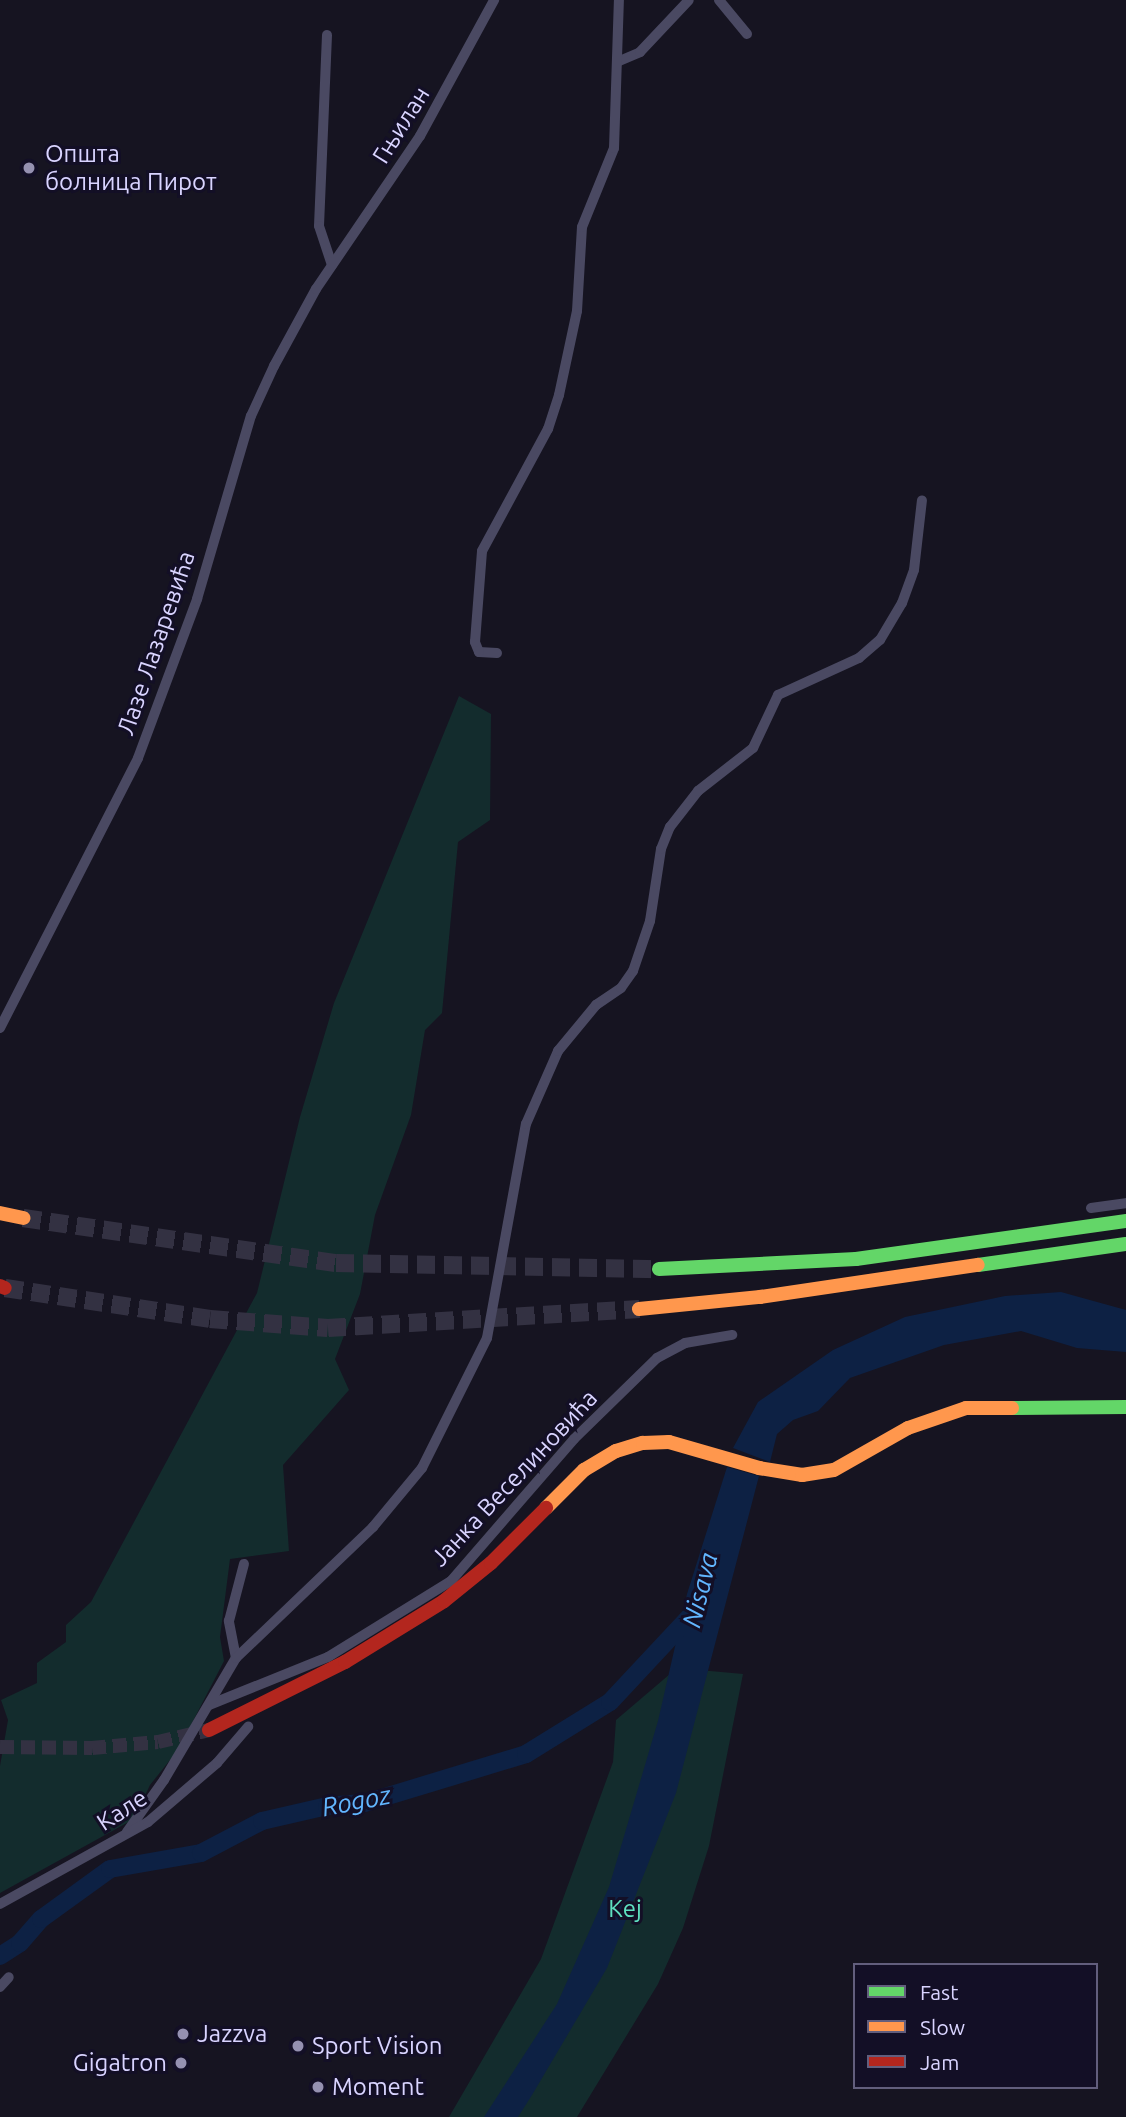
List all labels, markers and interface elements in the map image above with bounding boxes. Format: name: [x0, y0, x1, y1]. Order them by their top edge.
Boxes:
street label: Гњилан: [366, 81, 436, 169]
place label: Општа болница Пирот: [45, 140, 217, 196]
marker: Општа болница Пирот: [19, 158, 39, 178]
street label: Лазе Лазаревића: [111, 547, 201, 739]
street label: Јанка Веселиновића: [425, 1384, 603, 1572]
water label: Nisava: [676, 1549, 724, 1631]
water label: Rogoz: [319, 1779, 393, 1823]
street label: Кале: [91, 1783, 153, 1837]
park label: Кеј: [608, 1895, 642, 1923]
legend: [853, 1963, 1098, 2089]
text: Fast: [920, 1980, 958, 2004]
text: Slow: [920, 2015, 965, 2039]
place label: Jazzva: [197, 2020, 267, 2048]
marker: Jazzva: [175, 2026, 191, 2042]
place label: Sport Vision: [312, 2032, 443, 2060]
marker: Sport Vision: [290, 2038, 306, 2054]
place label: Gigatron: [73, 2049, 167, 2077]
text: Jam: [920, 2050, 959, 2074]
marker: Gigatron: [173, 2055, 189, 2071]
place label: Moment: [332, 2073, 424, 2101]
marker: Moment: [310, 2079, 326, 2095]

